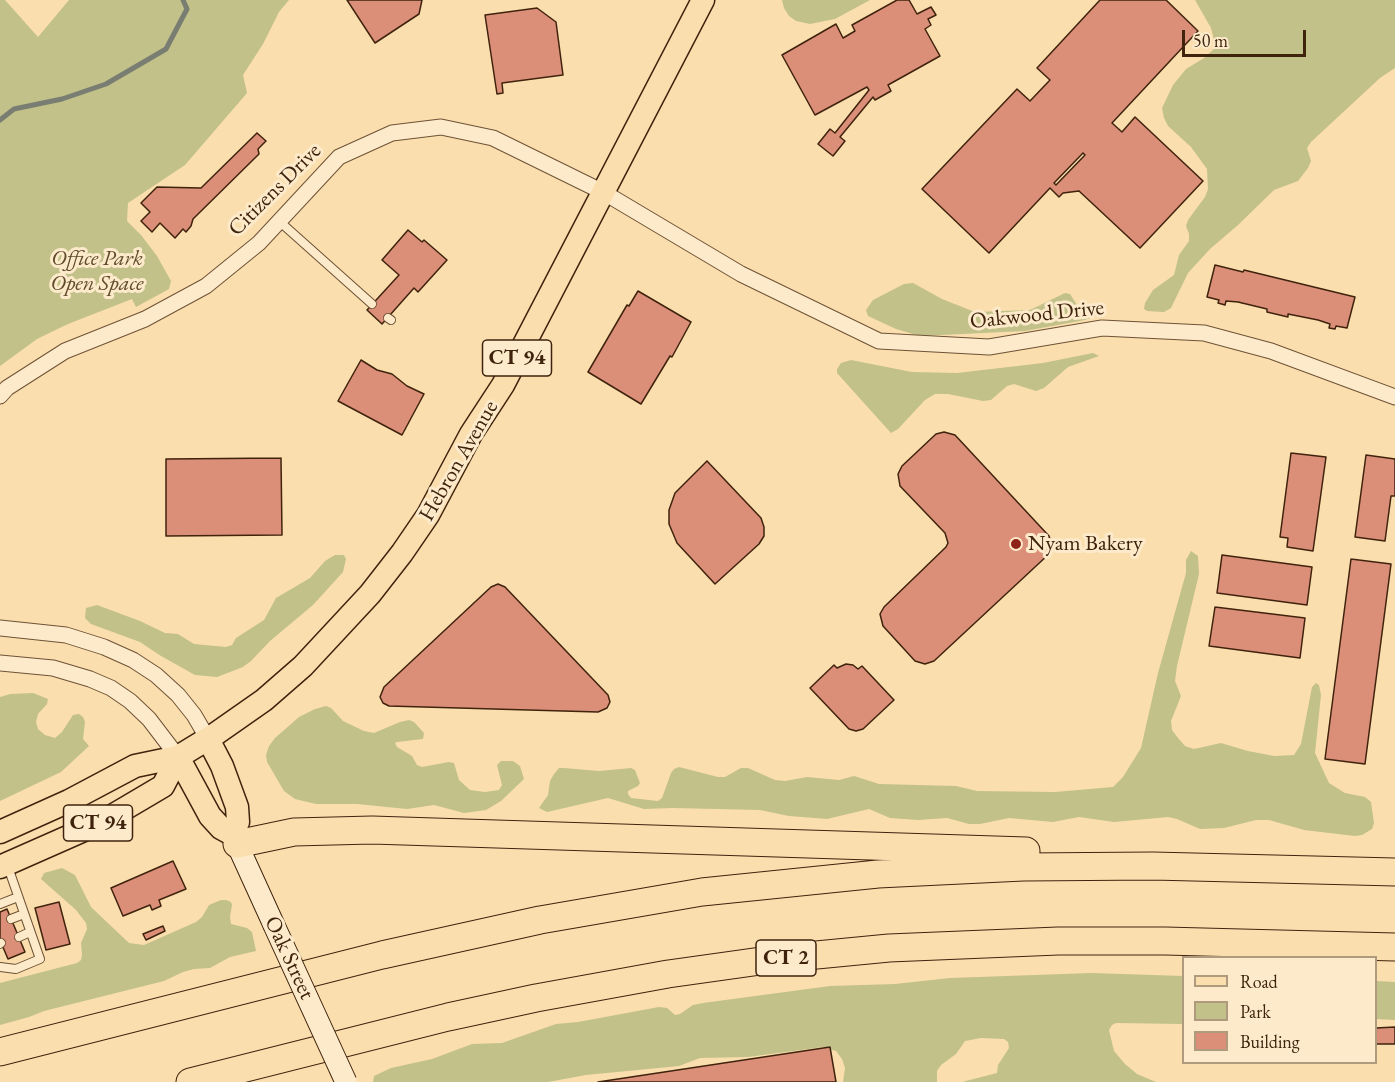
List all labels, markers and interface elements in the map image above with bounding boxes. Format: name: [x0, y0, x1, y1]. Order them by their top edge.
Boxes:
scale bar: [1185, 18, 1310, 56]
text: 50 m: [1193, 29, 1228, 52]
street label: Citizens Drive: [223, 138, 327, 242]
park label: Office Park Open Space: [50, 246, 144, 298]
street label: Oakwood Drive: [969, 295, 1105, 335]
road number: CT 94: [482, 340, 552, 376]
street label: Hebron Avenue: [414, 396, 504, 526]
place label: Nyam Bakery: [1028, 531, 1143, 557]
marker: Nyam Bakery: [1009, 537, 1023, 551]
road number: CT 94: [63, 805, 132, 841]
street label: Oak Street: [258, 912, 320, 1004]
road number: CT 2: [756, 940, 816, 976]
legend: [1182, 956, 1377, 1064]
text: Road: [1240, 970, 1278, 993]
text: Park: [1240, 1000, 1271, 1023]
text: Building: [1240, 1030, 1300, 1053]

